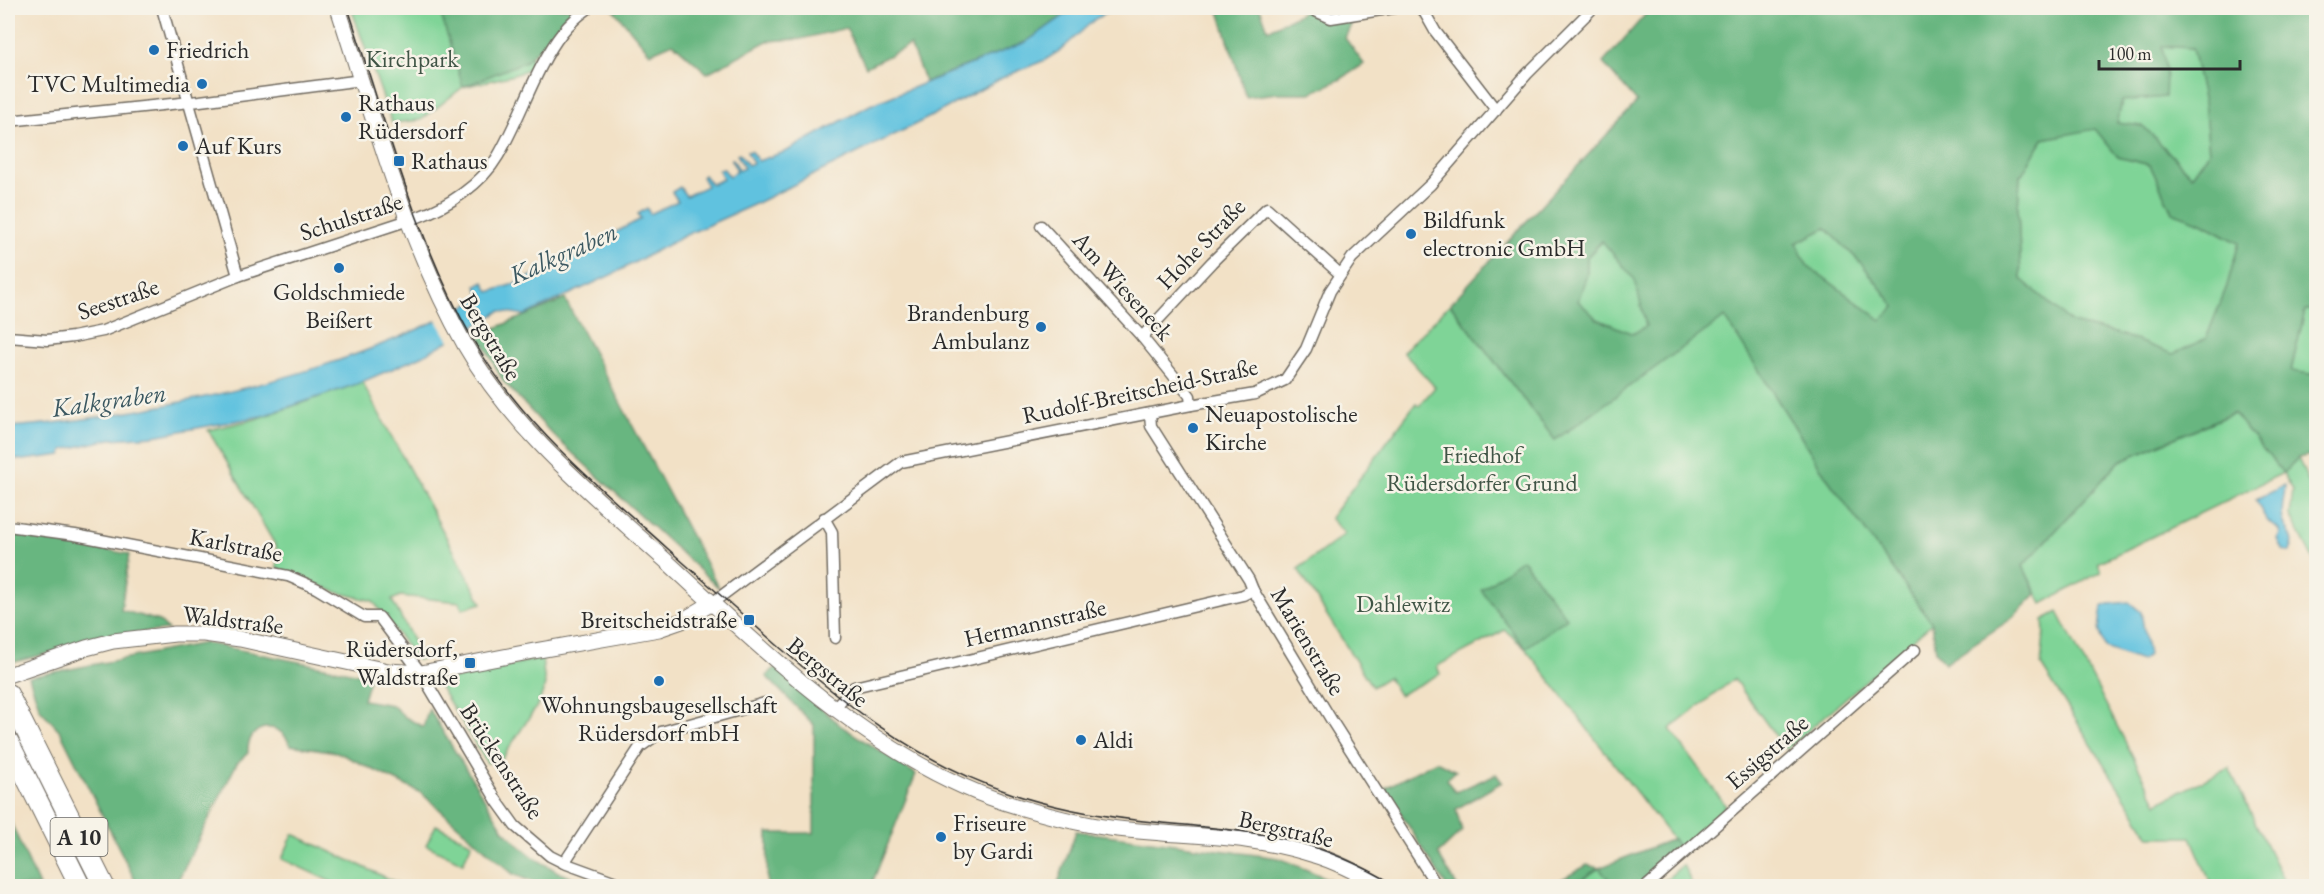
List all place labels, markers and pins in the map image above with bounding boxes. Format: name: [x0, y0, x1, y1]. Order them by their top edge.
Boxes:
place label: Friedrich: [166, 34, 249, 65]
marker: Friedrich: [147, 43, 161, 57]
place label: TVC Multimedia: [27, 68, 190, 99]
marker: TVC Multimedia: [195, 77, 209, 91]
place label: Rathaus Rüdersdorf: [358, 87, 468, 146]
marker: Rathaus Rüdersdorf: [339, 110, 353, 124]
place label: Auf Kurs: [194, 130, 281, 161]
marker: Auf Kurs: [176, 139, 190, 153]
place label: Rathaus: [411, 145, 488, 176]
marker: Rathaus: [392, 154, 406, 168]
place label: Bildfunk electronic GmbH: [1423, 204, 1586, 263]
marker: Bildfunk electronic GmbH: [1404, 227, 1418, 241]
marker: Goldschmiede Beißert: [332, 261, 346, 275]
place label: Goldschmiede Beißert: [273, 276, 405, 335]
place label: Brandenburg Ambulanz: [907, 297, 1030, 356]
marker: Brandenburg Ambulanz: [1034, 320, 1048, 334]
place label: Neuapostolische Kirche: [1205, 398, 1358, 457]
marker: Neuapostolische Kirche: [1186, 421, 1200, 435]
place label: Breitscheidstraße: [581, 604, 737, 635]
marker: Breitscheidstraße: [742, 613, 756, 627]
place label: Rüdersdorf, Waldstraße: [346, 633, 458, 692]
marker: Rüdersdorf, Waldstraße: [463, 656, 477, 670]
marker: Wohnungsbaugesellschaft Rüdersdorf mbH: [652, 674, 666, 688]
place label: Wohnungsbaugesellschaft Rüdersdorf mbH: [541, 689, 778, 748]
place label: Aldi: [1092, 724, 1134, 755]
marker: Aldi: [1074, 733, 1088, 747]
place label: Friseure by Gardi: [953, 807, 1033, 866]
marker: Friseure by Gardi: [934, 830, 948, 844]

